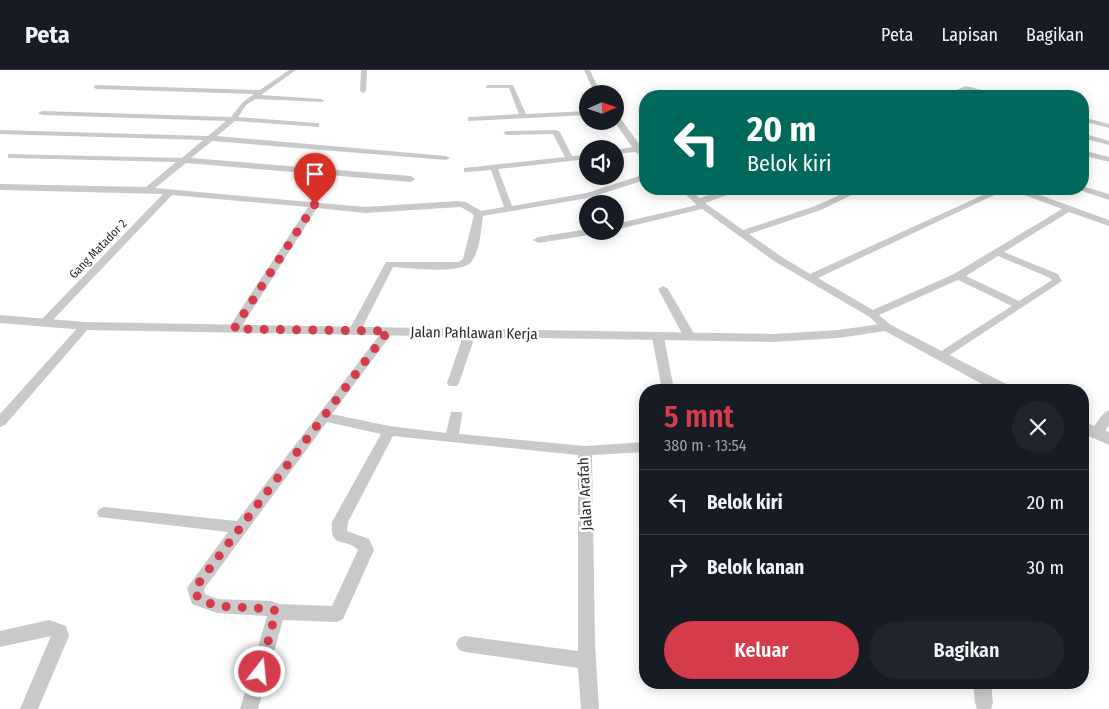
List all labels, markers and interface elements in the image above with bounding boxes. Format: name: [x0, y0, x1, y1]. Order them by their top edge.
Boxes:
text: Peta: [25, 21, 70, 49]
text: Peta: [881, 24, 913, 46]
text: Lapisan: [941, 24, 998, 46]
text: Bagikan: [1026, 24, 1084, 46]
north arrow: [579, 85, 624, 130]
map controls: [579, 85, 624, 240]
text: 20 m: [747, 108, 816, 150]
icon: left: [664, 110, 729, 175]
button: sound: [579, 140, 624, 185]
text: Belok kiri: [747, 150, 832, 177]
pin: [294, 153, 336, 204]
icon: arrive: [301, 160, 329, 188]
button: search: [579, 195, 624, 240]
street label: Gang Matador 2: [66, 217, 130, 281]
street label: Jalan Pahlawan Kerja: [410, 323, 538, 343]
text: 5 mnt: [664, 399, 734, 435]
button: close: [1012, 401, 1064, 453]
text: 380 m · 13:54: [664, 436, 747, 455]
street label: Jalan Arafah: [574, 457, 596, 531]
icon: left: [664, 488, 692, 516]
text: Belok kiri: [707, 491, 783, 514]
text: 20 m: [1027, 491, 1064, 514]
icon: right: [664, 553, 692, 581]
text: Belok kanan: [707, 556, 804, 579]
text: 30 m: [1026, 556, 1064, 579]
button: Keluar: [664, 621, 859, 679]
button: Bagikan: [869, 621, 1064, 679]
position arrow: [233, 645, 285, 697]

